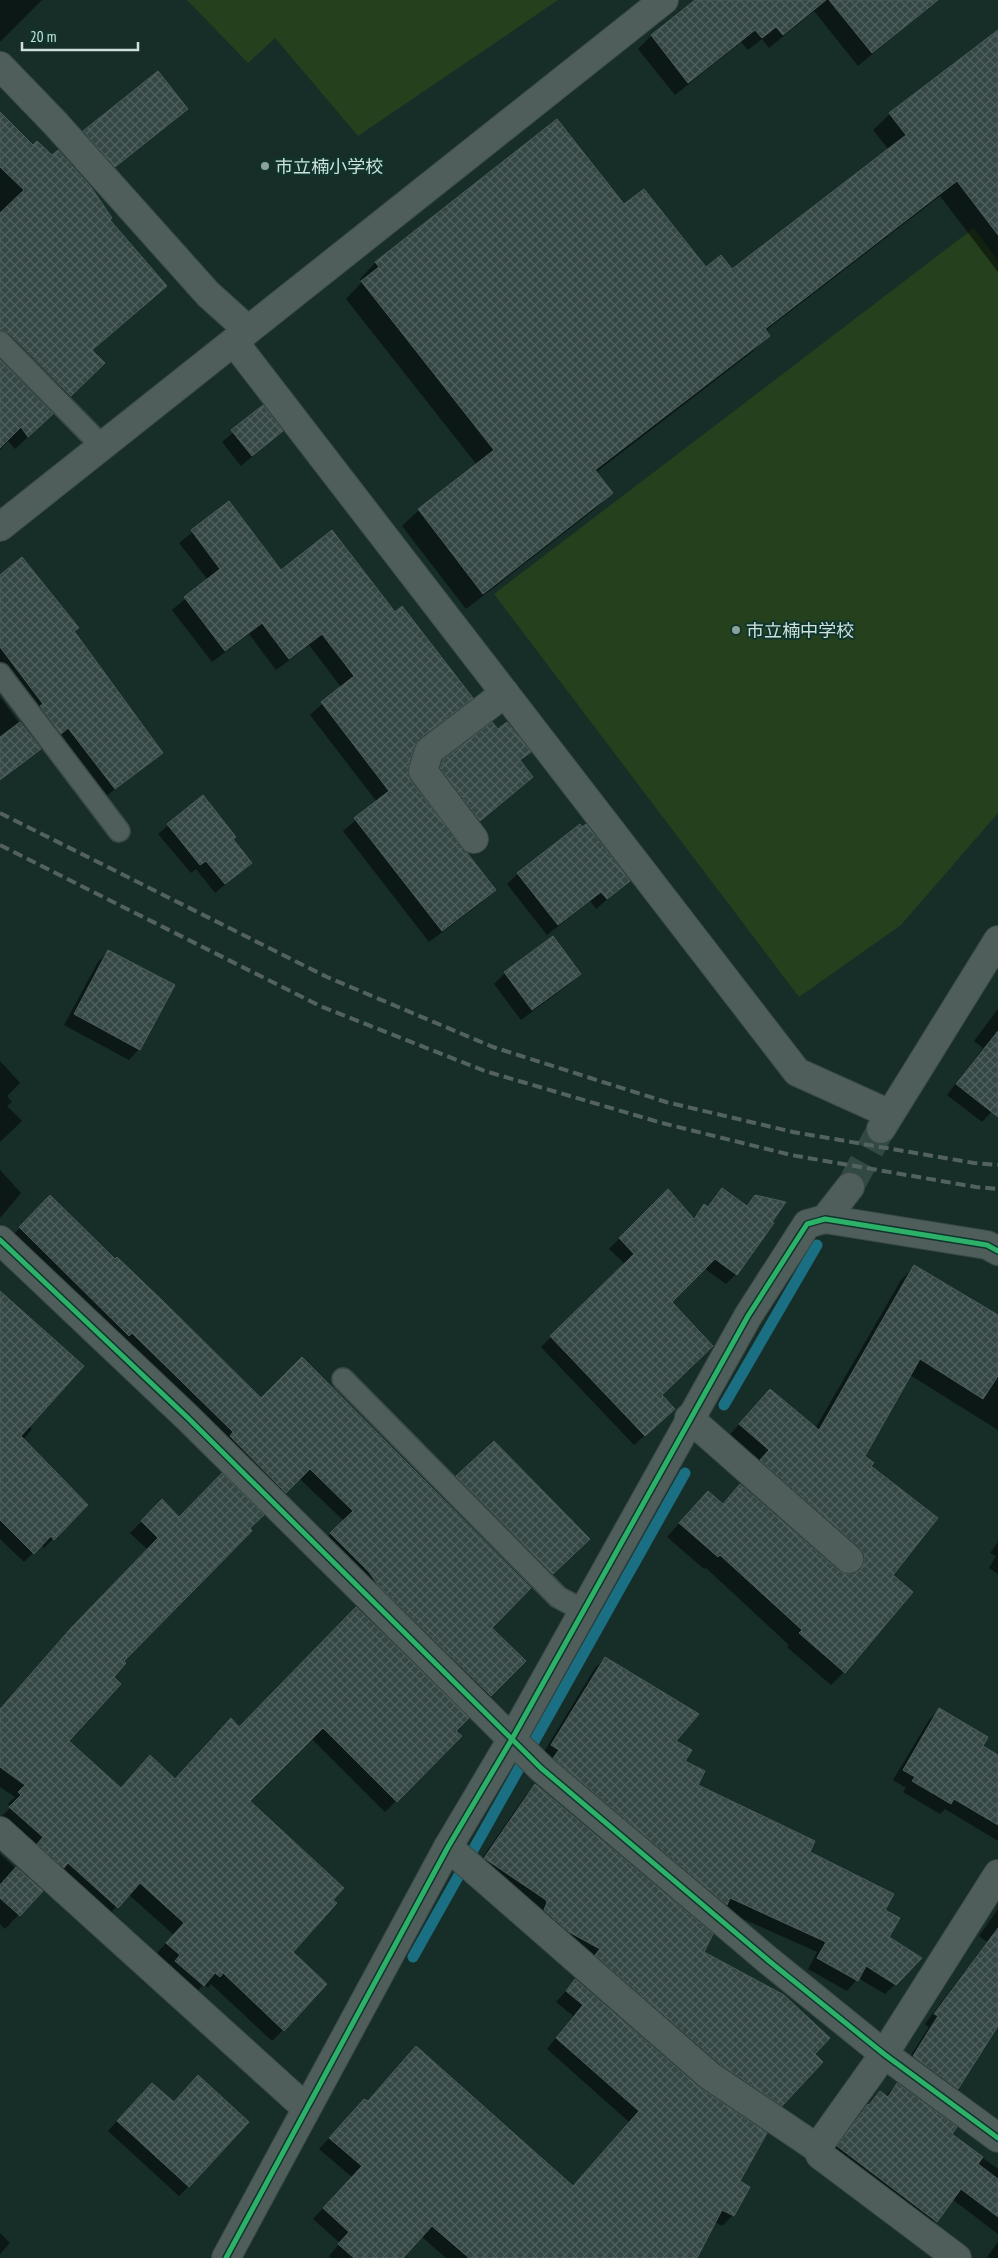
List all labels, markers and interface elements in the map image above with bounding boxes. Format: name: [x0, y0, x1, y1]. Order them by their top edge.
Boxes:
scale bar: [22, 20, 139, 52]
text: 20 m: [30, 27, 56, 46]
place label: 市立楠小学校: [275, 155, 383, 178]
marker: 市立楠小学校: [259, 160, 271, 172]
place label: 市立楠中学校: [746, 619, 854, 642]
marker: 市立楠中学校: [730, 624, 742, 636]

